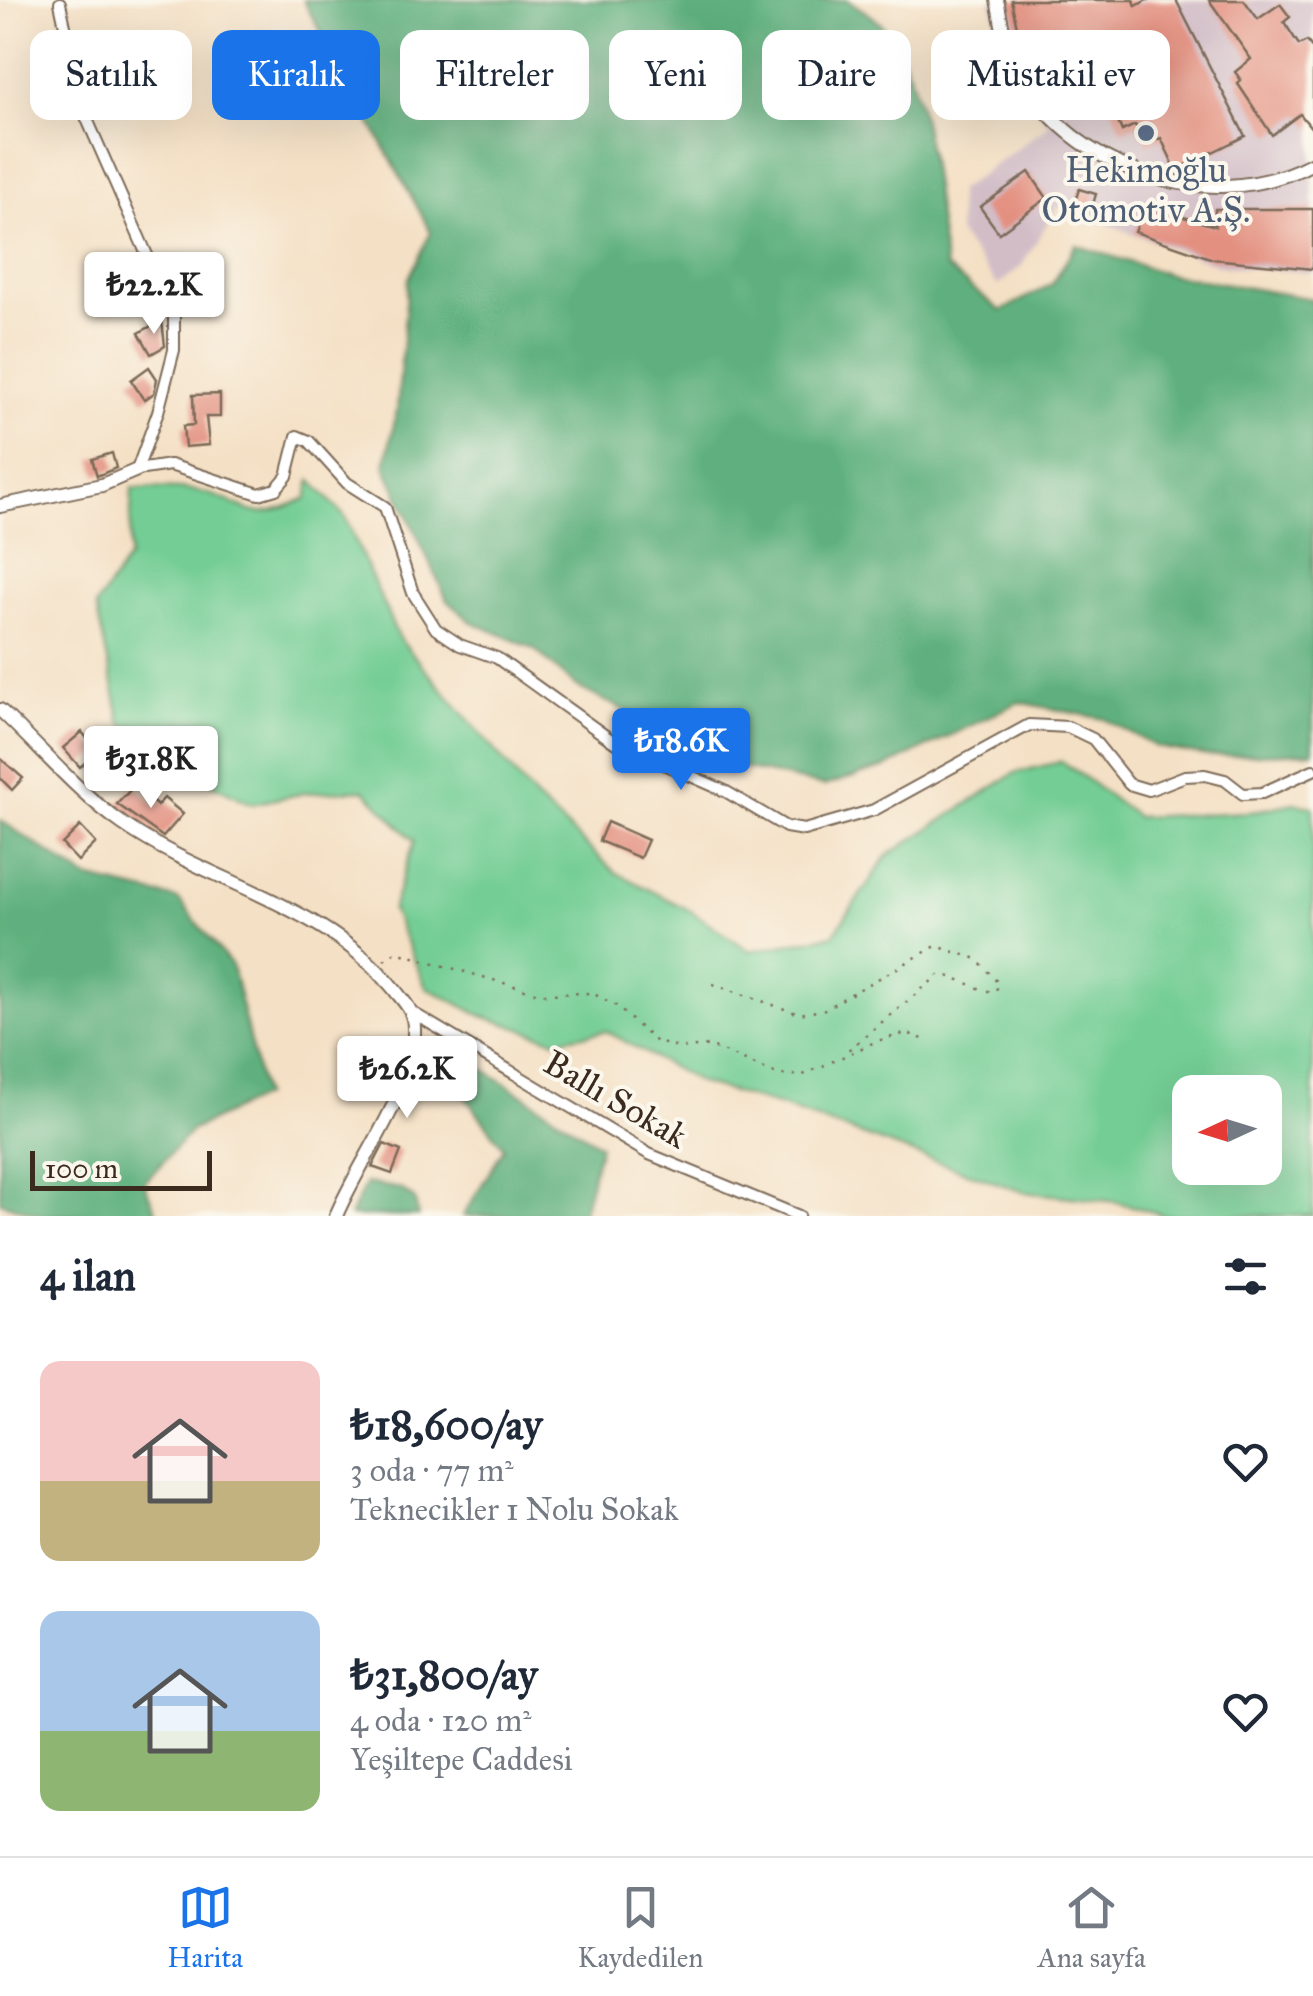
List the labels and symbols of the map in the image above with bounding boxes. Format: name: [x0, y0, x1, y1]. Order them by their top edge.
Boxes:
marker: Hekimoğlu Otomotiv A.Ş.: [1135, 122, 1157, 144]
place label: Hekimoğlu Otomotiv A.Ş.: [1042, 149, 1250, 232]
pin: ₺22.2K: [73, 252, 235, 337]
pin: ₺18.6K: [600, 708, 762, 793]
pin: ₺31.8K: [70, 726, 232, 811]
pin: ₺26.2K: [326, 1036, 488, 1121]
street label: Ballı Sokak: [536, 1041, 696, 1158]
north arrow: [1172, 1075, 1282, 1185]
scale bar: [30, 1146, 212, 1190]

